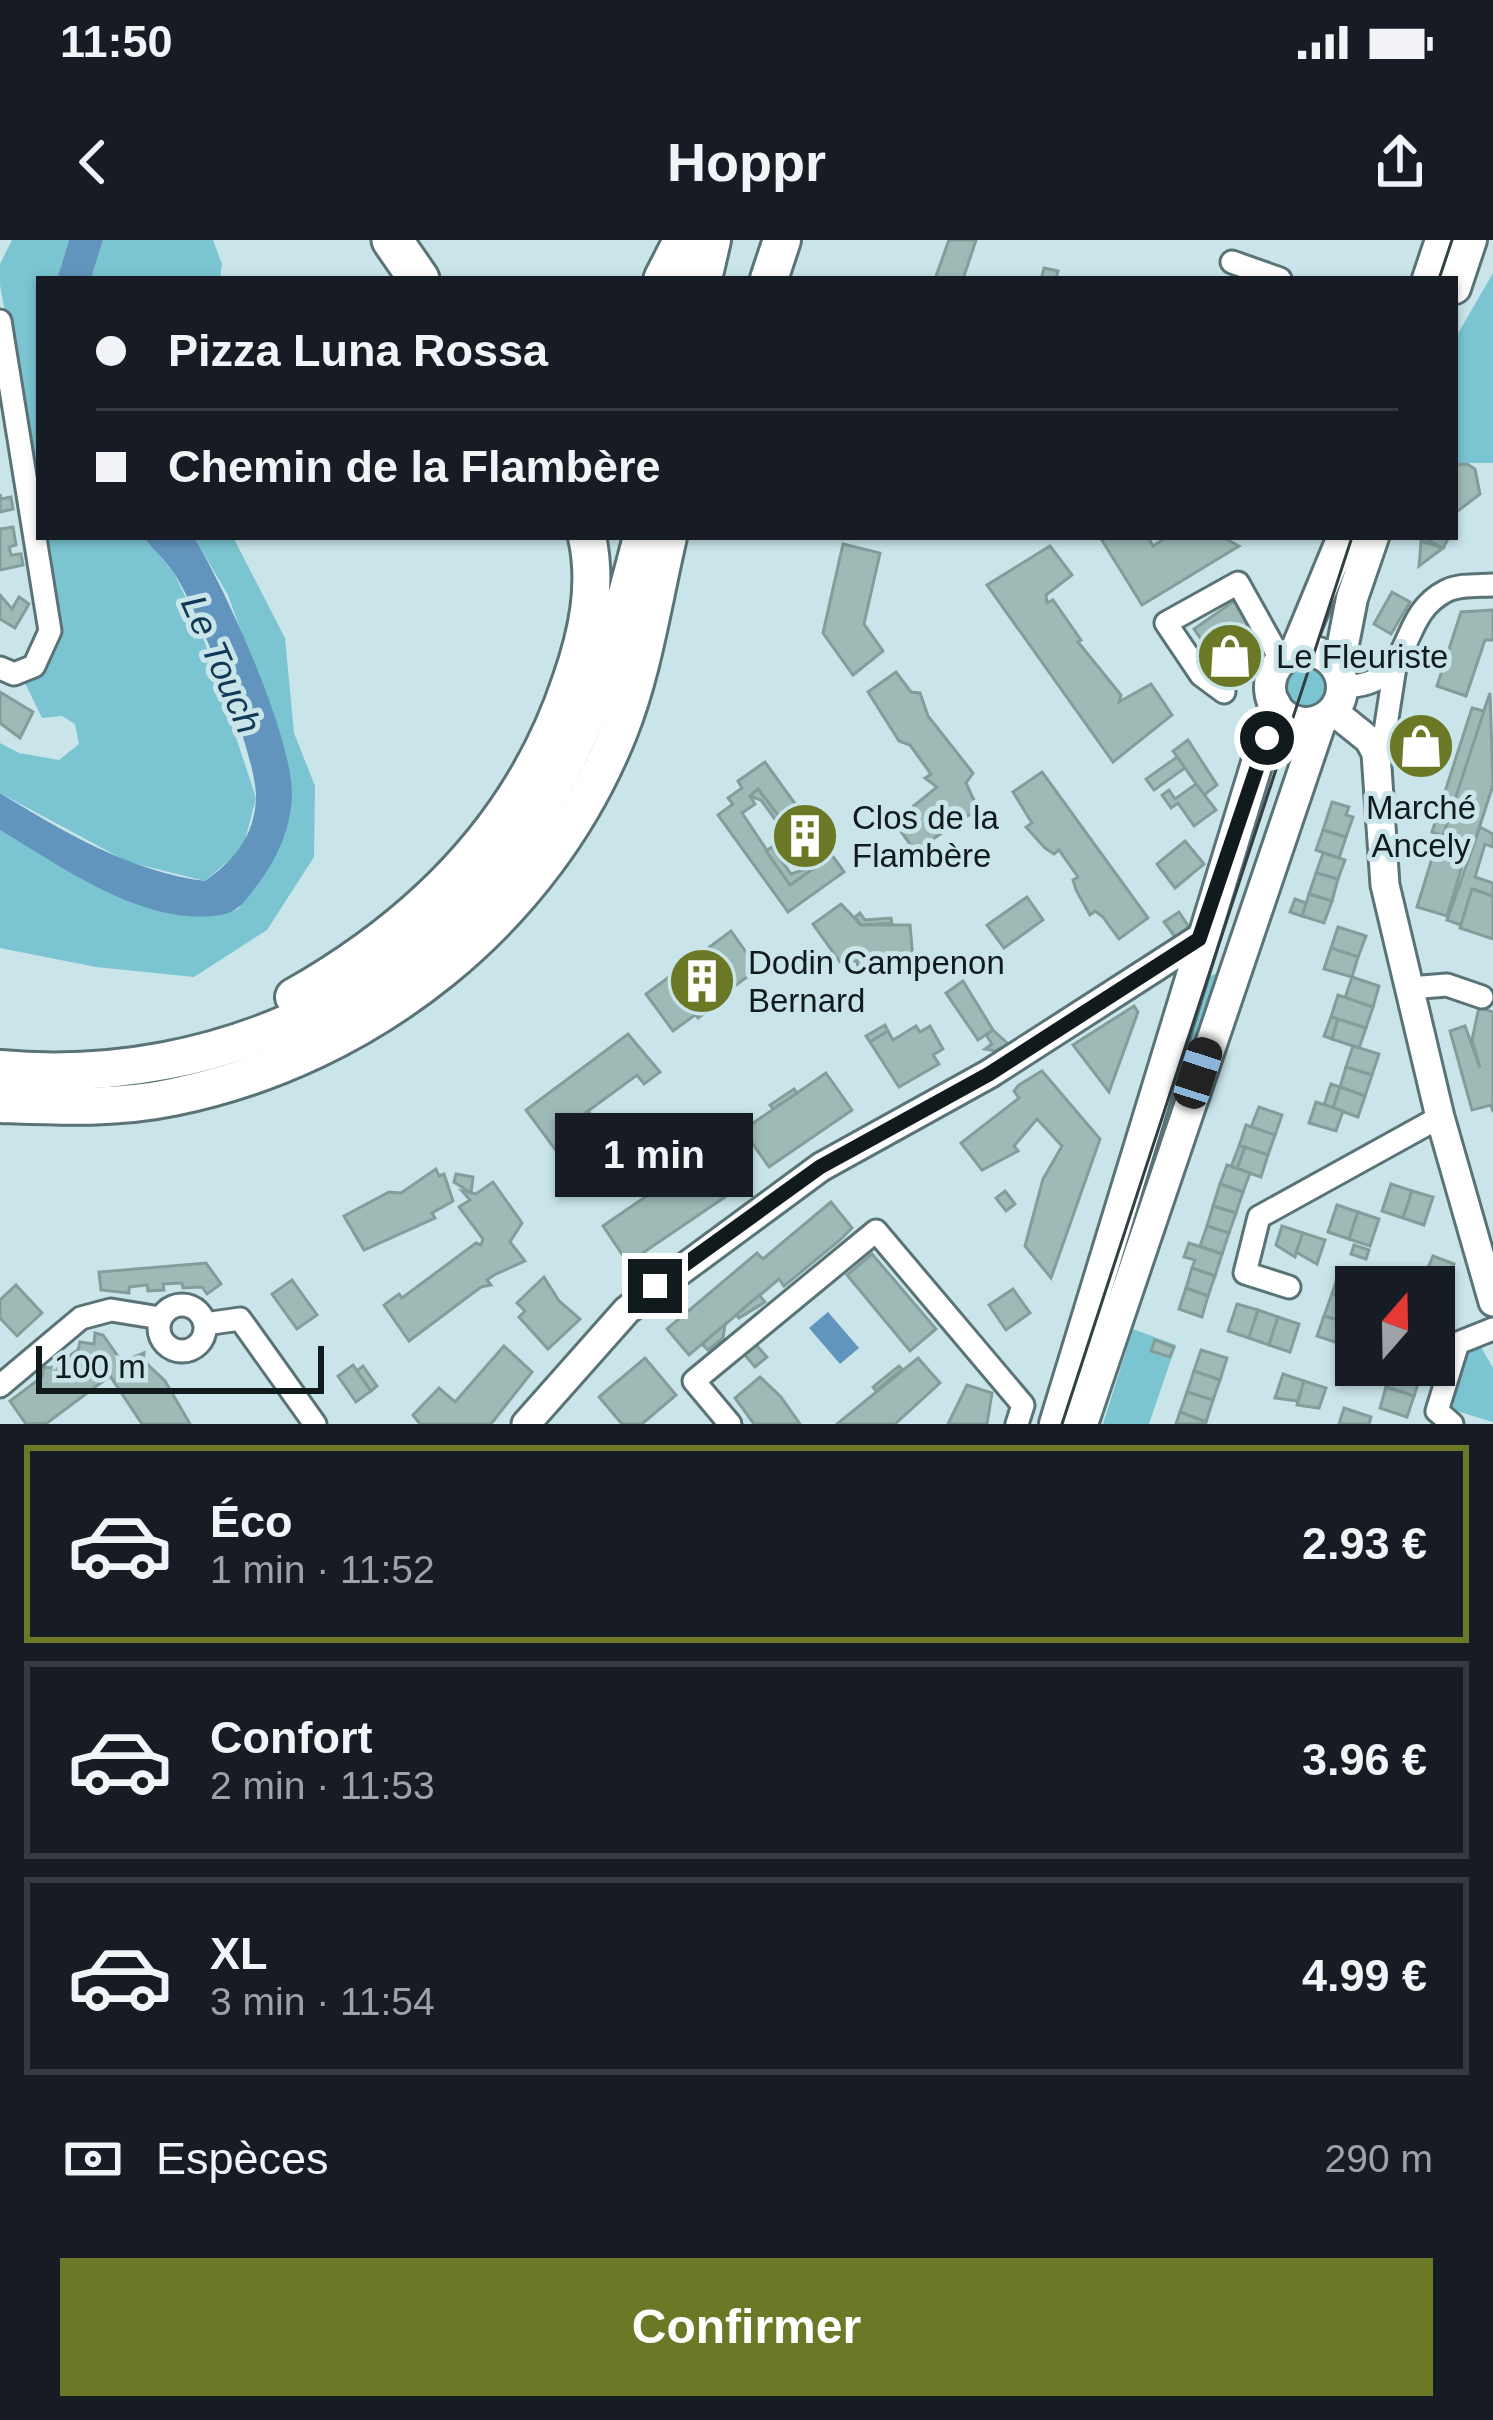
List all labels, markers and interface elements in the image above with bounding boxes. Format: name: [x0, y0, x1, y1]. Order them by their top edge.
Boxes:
text: 11:50: [60, 16, 173, 67]
icon: back: [60, 129, 126, 195]
icon: share: [1367, 129, 1433, 195]
text: Hoppr: [667, 132, 826, 192]
text: Pizza Luna Rossa: [168, 325, 548, 376]
text: Chemin de la Flambère: [168, 441, 661, 492]
water label: Le Touch: [173, 589, 270, 740]
shop icon: Le Fleuriste: [1195, 621, 1265, 691]
place label: Le Fleuriste: [1276, 638, 1448, 675]
route start: [1240, 711, 1294, 765]
shop icon: Marché Ancely: [1386, 711, 1456, 781]
place label: Marché Ancely: [1366, 789, 1476, 864]
place label: Clos de la Flambère: [852, 799, 999, 874]
building icon: Clos de la Flambère: [770, 801, 840, 871]
place label: Dodin Campenon Bernard: [748, 944, 1005, 1019]
building icon: Dodin Campenon Bernard: [667, 946, 737, 1016]
car: [1170, 1033, 1226, 1113]
callout: 1 min: [556, 1112, 754, 1196]
text: 1 min: [603, 1133, 705, 1176]
route end: [628, 1259, 682, 1313]
north arrow: [1335, 1266, 1455, 1386]
map controls: [1335, 1266, 1455, 1386]
scale bar: [36, 1340, 324, 1393]
text: 100 m: [54, 1348, 146, 1385]
icon: car: [66, 1490, 174, 1598]
text: Éco: [210, 1496, 293, 1547]
text: 2.93 €: [1302, 1518, 1427, 1569]
text: 1 min · 11:52: [210, 1548, 435, 1591]
icon: car: [66, 1706, 174, 1814]
text: Confort: [210, 1712, 372, 1763]
text: 3.96 €: [1302, 1734, 1427, 1785]
text: 2 min · 11:53: [210, 1764, 435, 1807]
icon: car: [66, 1922, 174, 2030]
text: XL: [210, 1928, 268, 1979]
text: 4.99 €: [1302, 1950, 1427, 2001]
text: 3 min · 11:54: [210, 1980, 435, 2023]
icon: cash: [60, 2126, 126, 2192]
text: Espèces: [156, 2133, 329, 2184]
text: 290 m: [1325, 2137, 1433, 2180]
button: Confirmer: [60, 2258, 1433, 2396]

